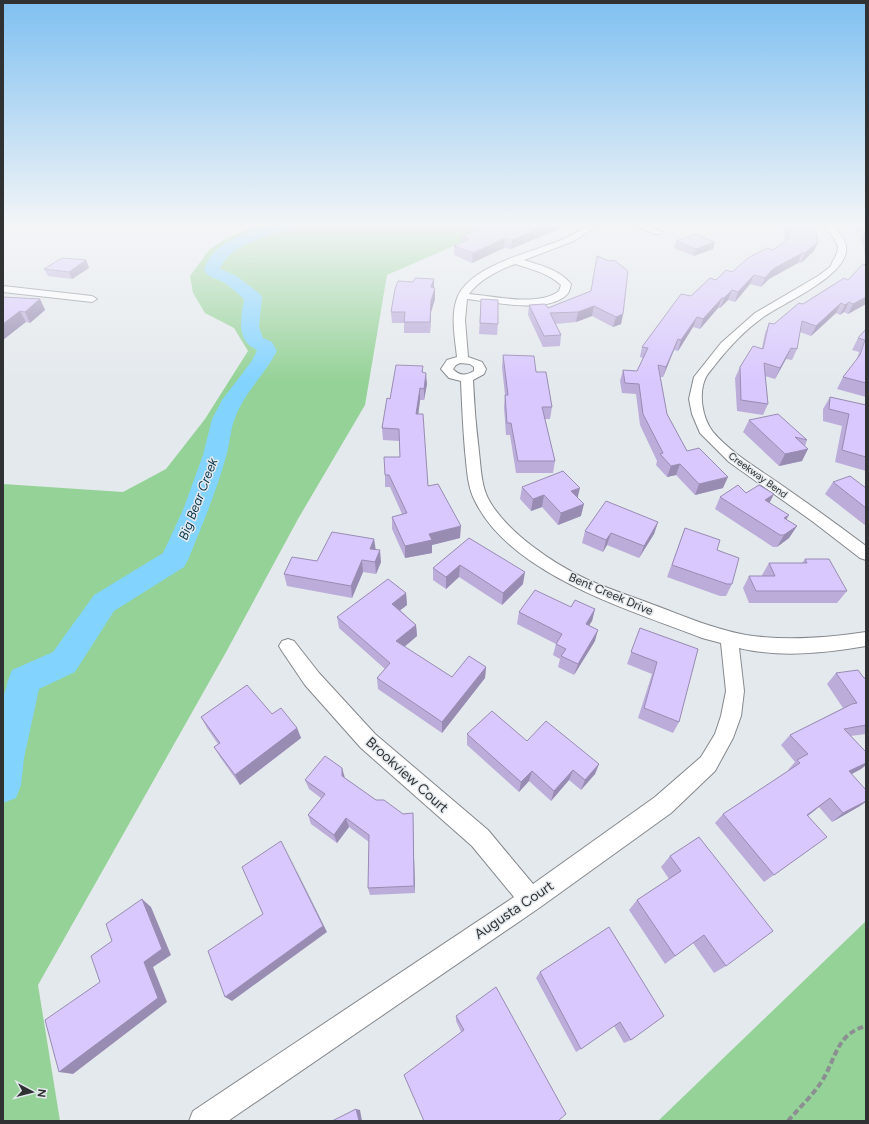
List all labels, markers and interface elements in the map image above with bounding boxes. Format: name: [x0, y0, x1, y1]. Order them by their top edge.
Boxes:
street label: Creekway Bend: [726, 449, 790, 501]
water label: Big Bear Creek: [176, 455, 221, 542]
street label: Bent Creek Drive: [567, 570, 656, 618]
street label: Brookview Court: [362, 734, 452, 816]
street label: Augusta Court: [471, 877, 557, 943]
north arrow: [12, 1072, 52, 1112]
text: N: [34, 1088, 48, 1098]

